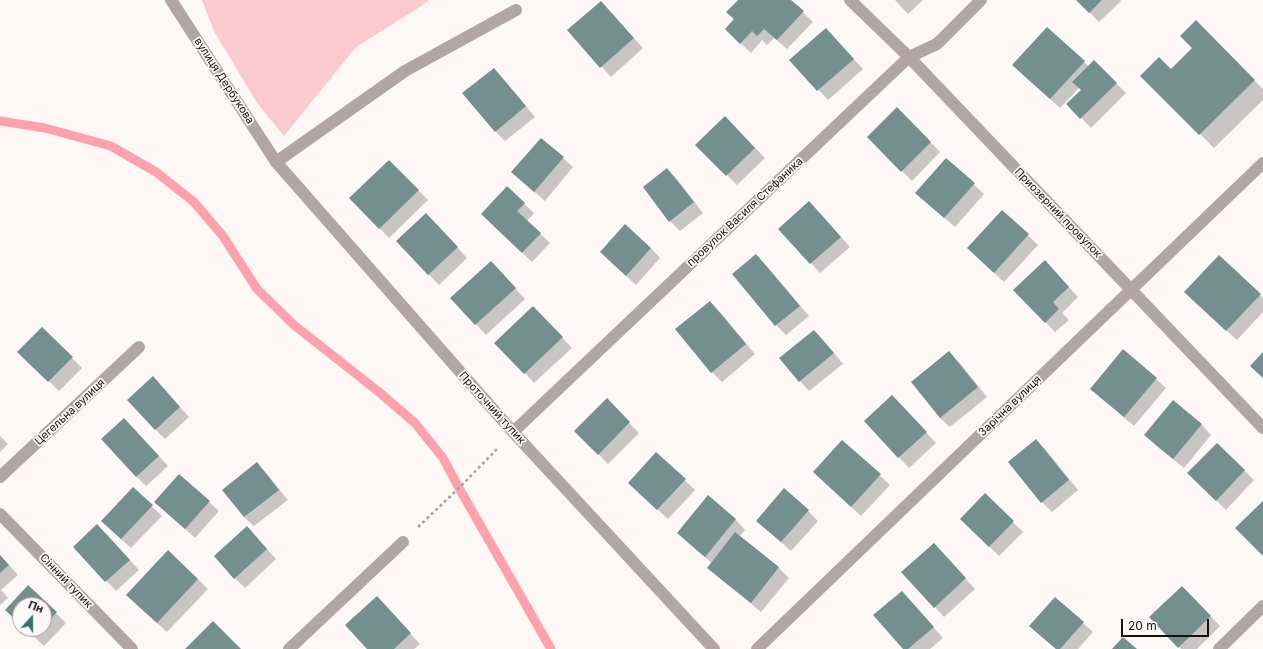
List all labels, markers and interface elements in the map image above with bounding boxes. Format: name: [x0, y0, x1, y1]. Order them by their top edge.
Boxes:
street label: вулиця Дербукова: [191, 35, 257, 127]
street label: провулок Василя Стефаника: [684, 155, 806, 269]
street label: Приозерний провулок: [1012, 165, 1104, 261]
street label: Проточний тупик: [456, 369, 528, 447]
street label: Зарічна вулиця: [976, 373, 1044, 439]
street label: Цегельна вулиця: [32, 376, 108, 448]
street label: Сінний тупик: [37, 551, 95, 611]
north arrow: [12, 597, 52, 637]
text: Пн: [26, 597, 45, 616]
scale bar: [1123, 611, 1211, 637]
text: 20 m: [1128, 618, 1157, 633]

